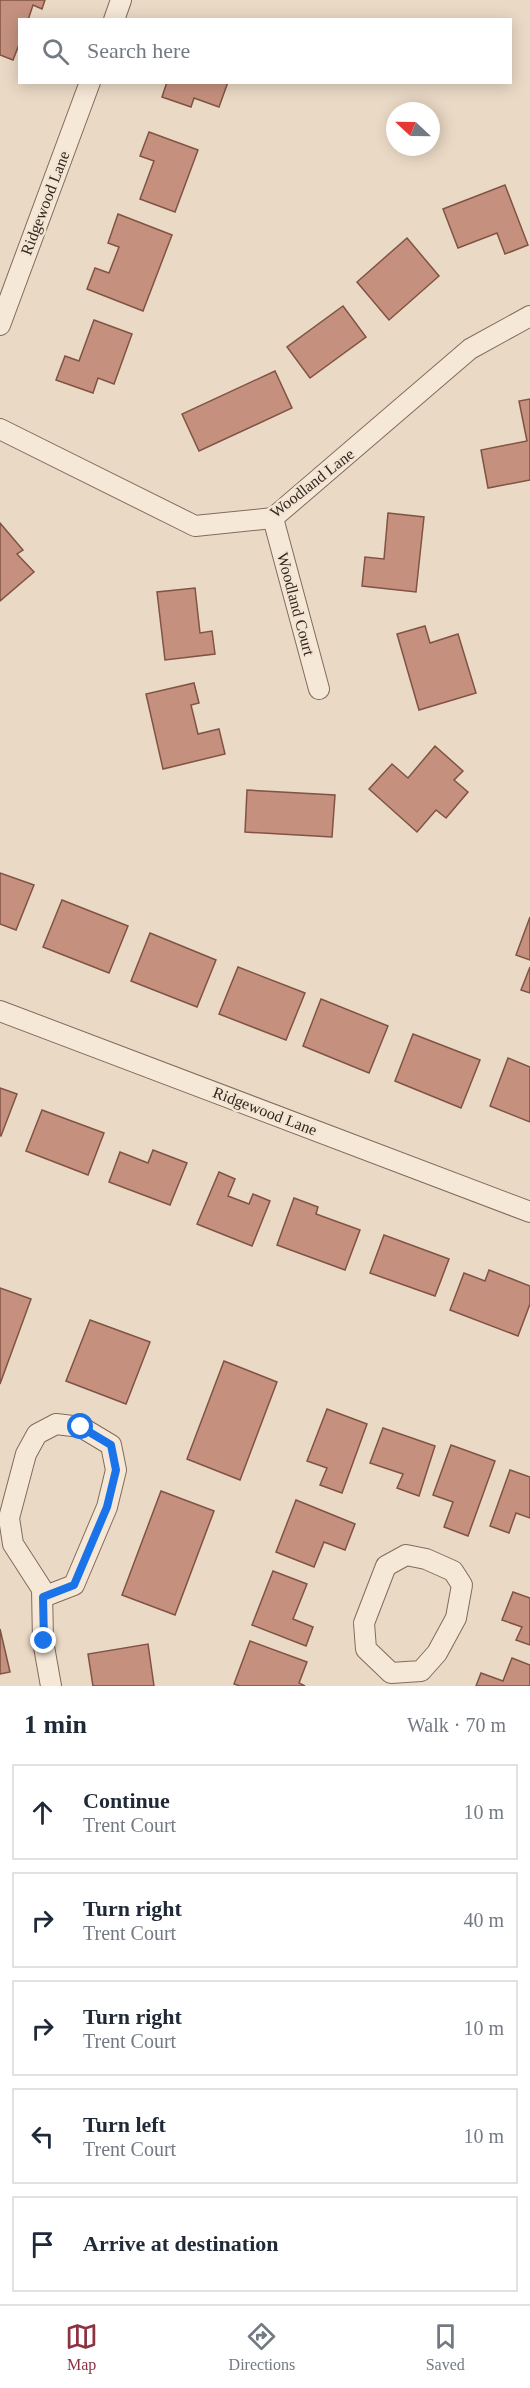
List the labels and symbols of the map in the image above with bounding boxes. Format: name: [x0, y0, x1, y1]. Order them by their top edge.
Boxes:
north arrow: [386, 102, 440, 156]
street label: Ridgewood Lane: [17, 149, 74, 258]
street label: Woodland Lane: [267, 445, 357, 521]
street label: Woodland Court: [274, 551, 318, 658]
street label: Ridgewood Lane: [210, 1083, 319, 1140]
route start: [67, 1413, 93, 1439]
route end: [30, 1627, 56, 1653]

